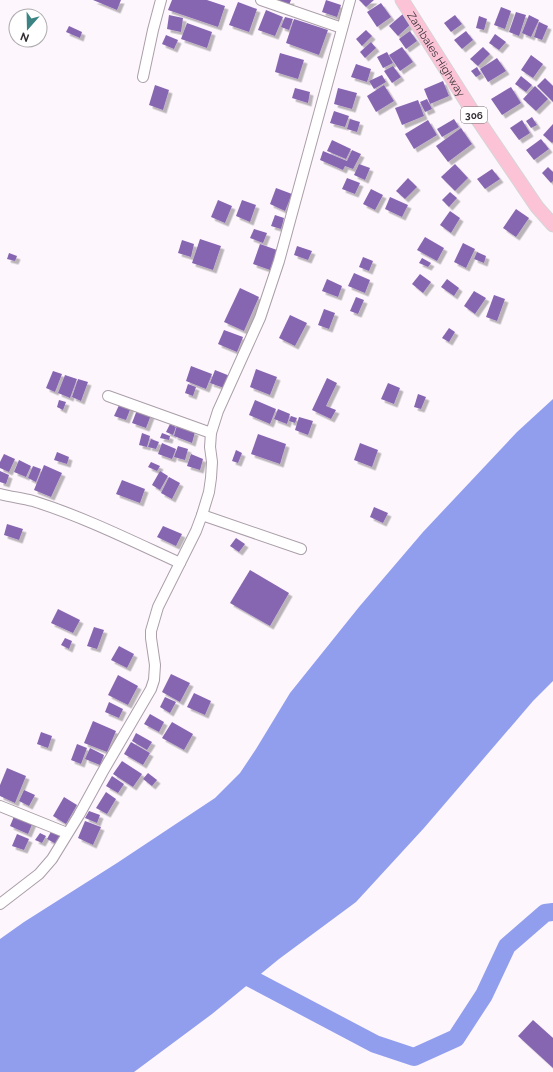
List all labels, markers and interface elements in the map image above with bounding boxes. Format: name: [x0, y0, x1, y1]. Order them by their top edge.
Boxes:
north arrow: [8, 8, 48, 48]
street label: Zambales Highway: [404, 10, 467, 99]
text: N: [19, 29, 31, 44]
road number: 306: [461, 107, 487, 123]

